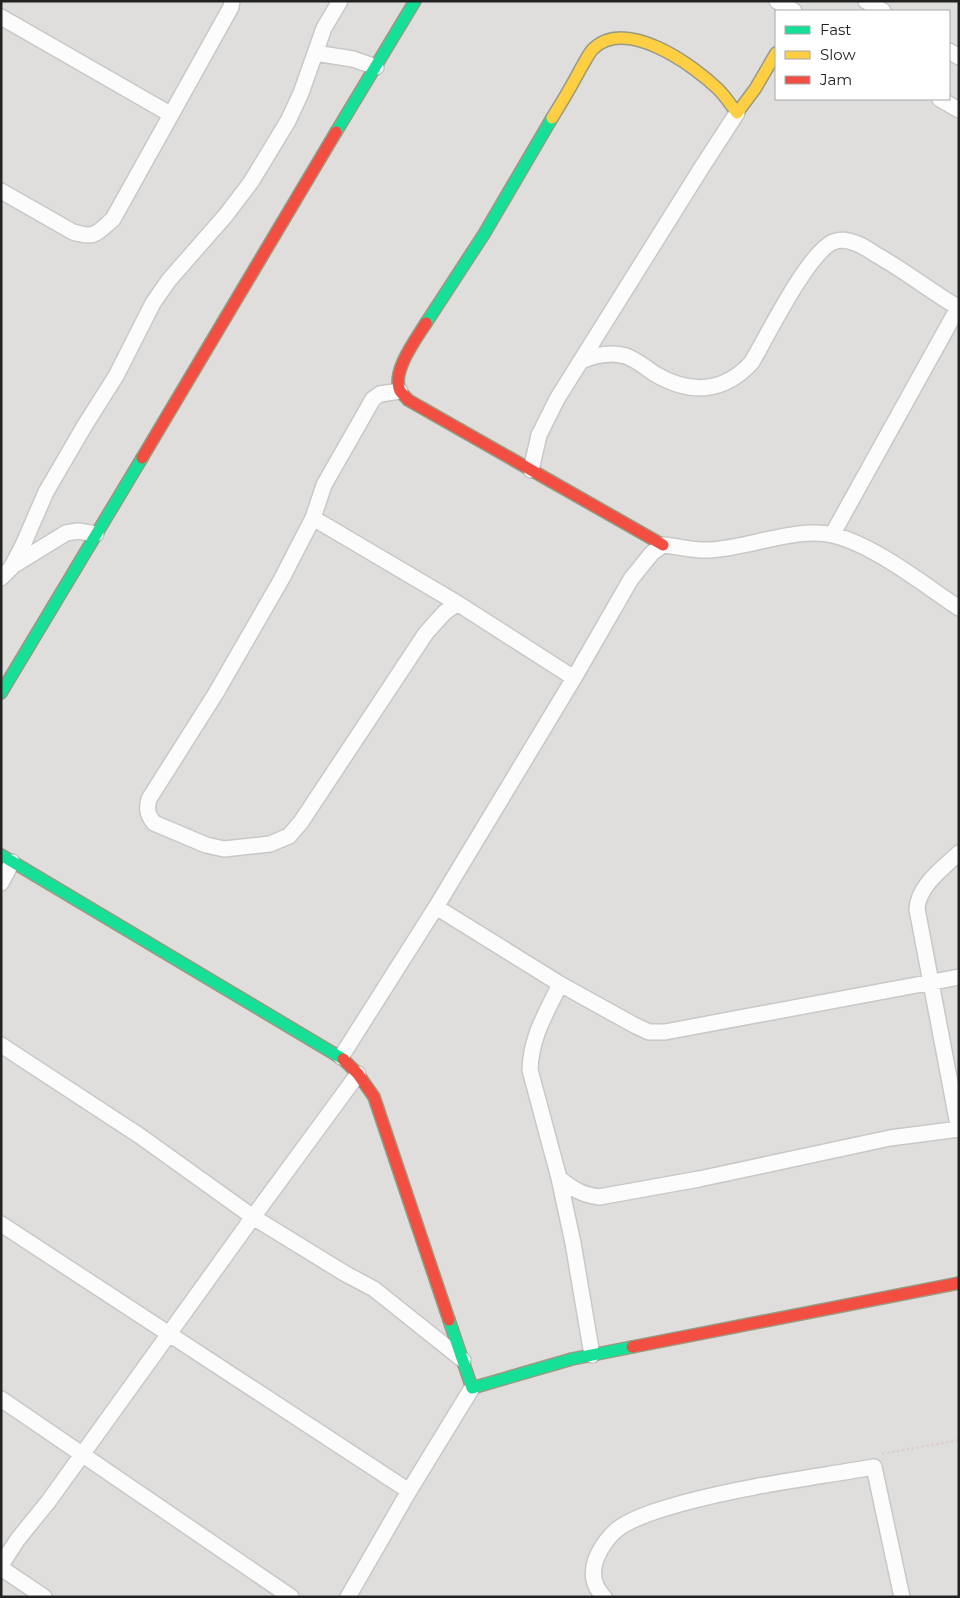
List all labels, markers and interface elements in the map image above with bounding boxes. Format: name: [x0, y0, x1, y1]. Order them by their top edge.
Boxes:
legend: [775, 10, 950, 100]
text: Fast: [820, 20, 851, 39]
text: Slow: [820, 45, 856, 64]
text: Jam: [819, 70, 852, 89]

